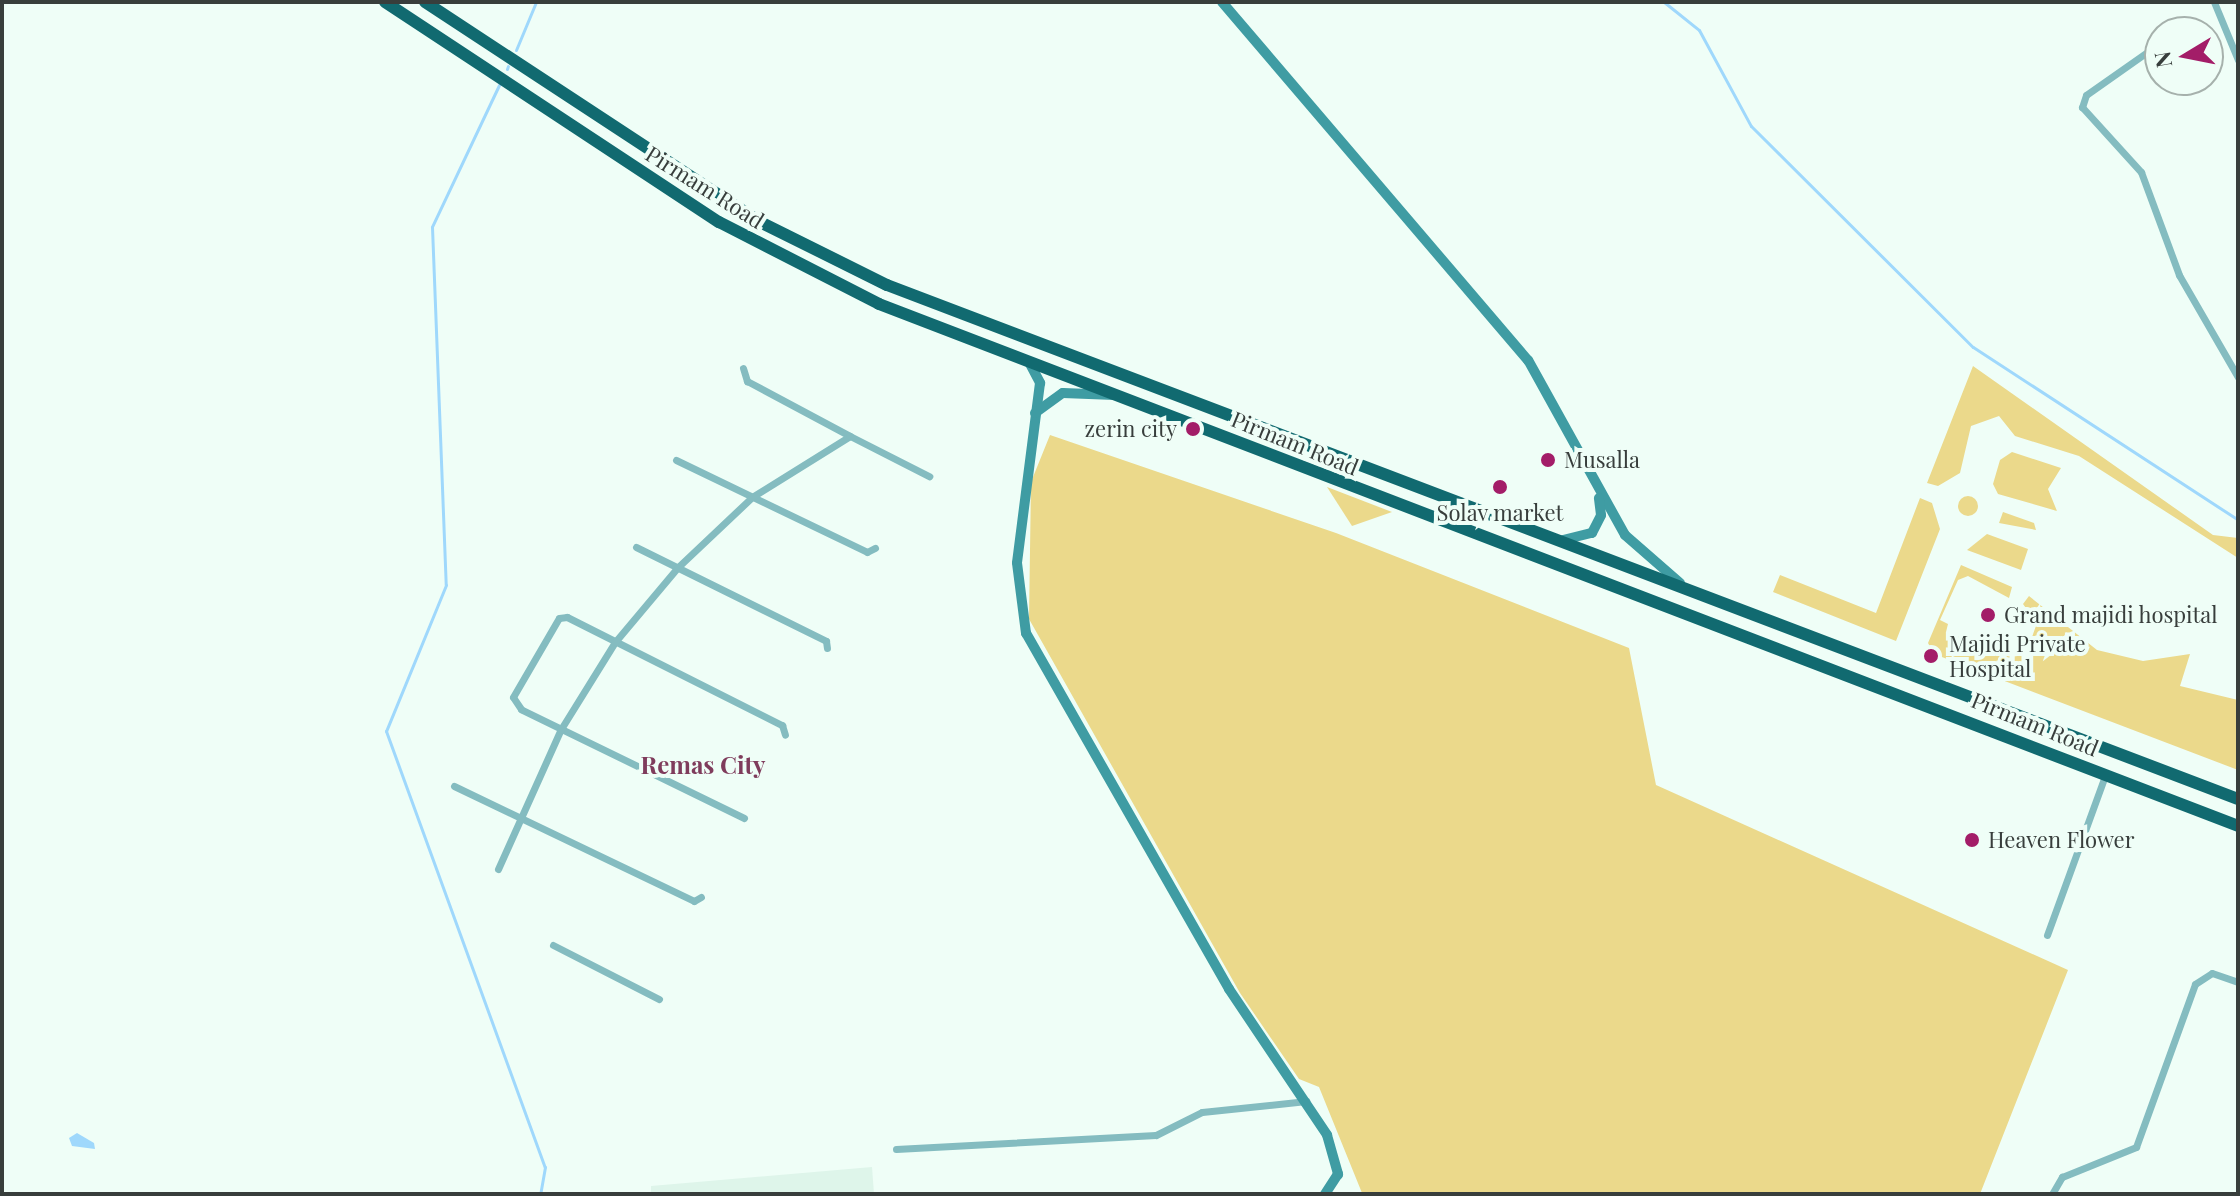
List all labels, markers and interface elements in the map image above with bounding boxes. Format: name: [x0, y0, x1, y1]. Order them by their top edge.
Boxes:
north arrow: [2144, 16, 2224, 96]
text: N: [2146, 49, 2178, 70]
street label: Pirmam Road: [641, 140, 769, 234]
street label: Pirmam Road: [1228, 406, 1362, 480]
place label: zerin city: [1085, 416, 1177, 442]
marker: zerin city: [1184, 420, 1202, 438]
place label: Musalla: [1564, 447, 1640, 473]
marker: Musalla: [1539, 451, 1557, 469]
marker: Solav market: [1491, 478, 1509, 496]
place label: Solav market: [1436, 500, 1564, 526]
place label: Grand majidi hospital: [2004, 602, 2218, 628]
marker: Grand majidi hospital: [1979, 606, 1997, 624]
place label: Majidi Private Hospital: [1949, 630, 2086, 682]
marker: Majidi Private Hospital: [1920, 645, 1942, 667]
street label: Pirmam Road: [1968, 687, 2102, 761]
district label: Remas City: [641, 751, 765, 779]
place label: Heaven Flower: [1988, 827, 2135, 853]
marker: Heaven Flower: [1963, 831, 1981, 849]

